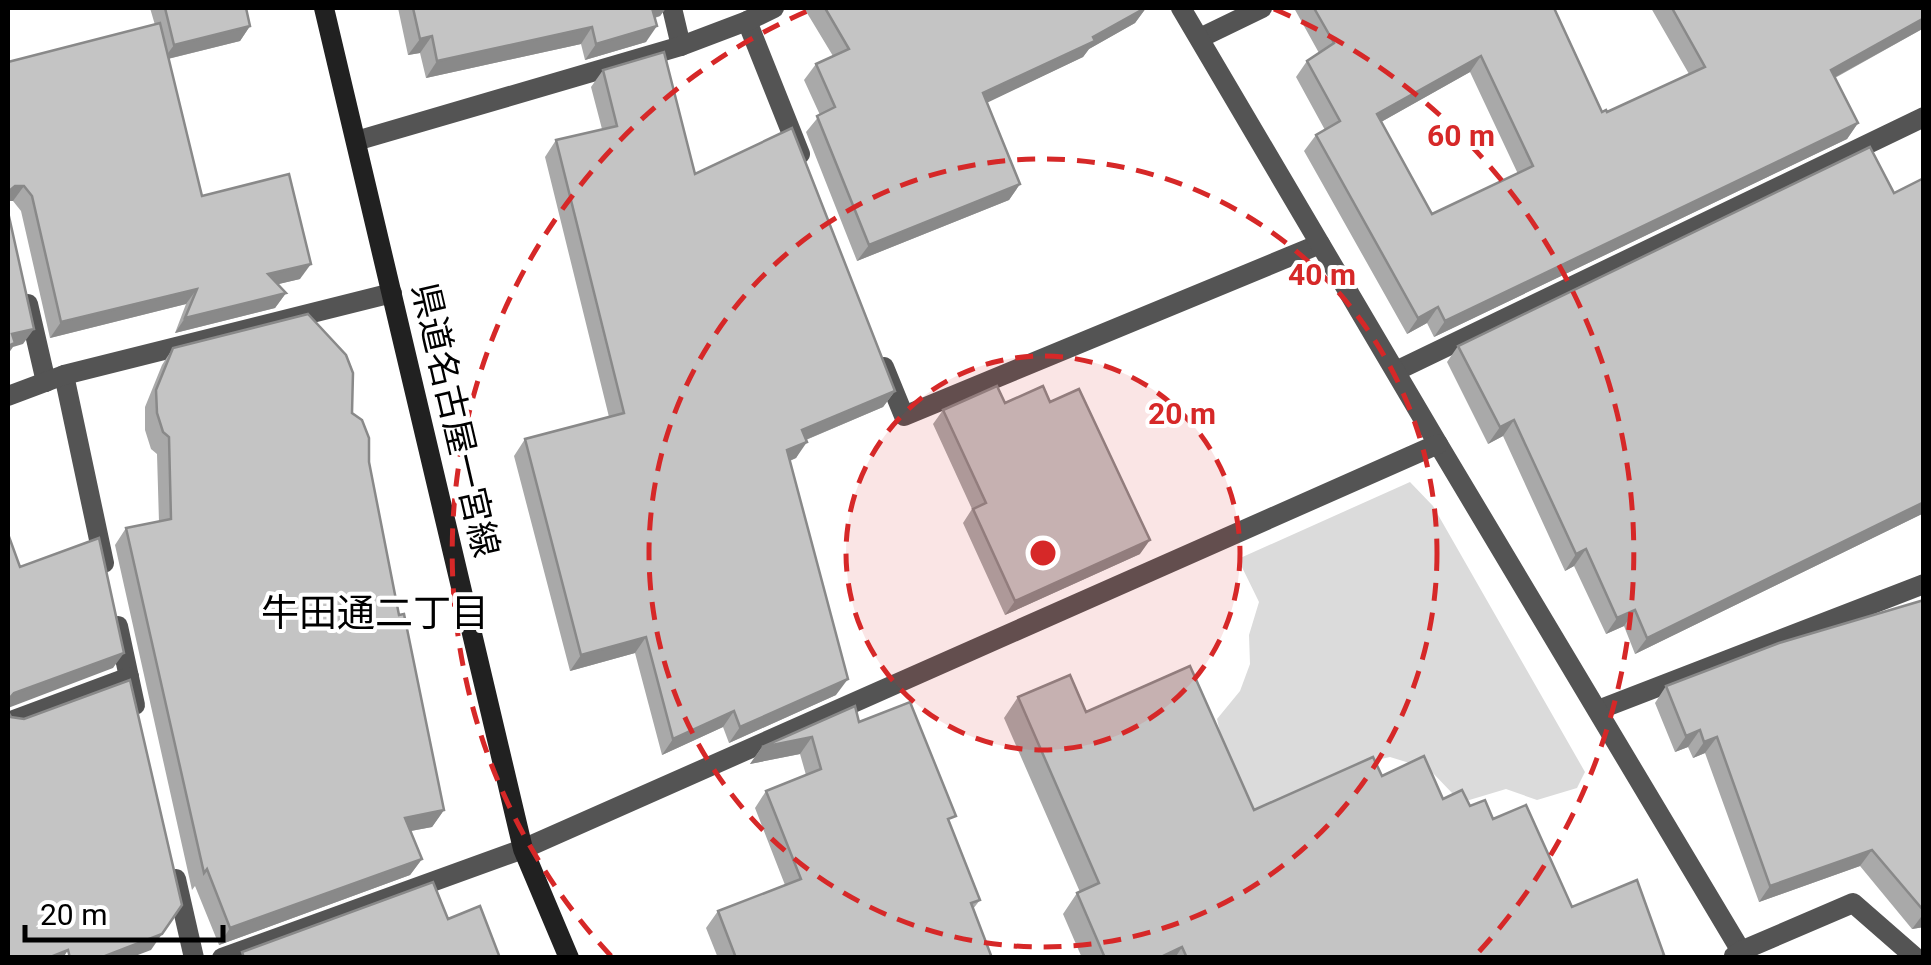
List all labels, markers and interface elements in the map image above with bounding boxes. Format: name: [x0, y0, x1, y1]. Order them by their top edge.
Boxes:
text: 60 m: [1427, 118, 1495, 153]
text: 40 m: [1288, 257, 1356, 292]
street label: 県道名古屋一宮線: [404, 279, 506, 561]
text: 20 m: [1148, 396, 1216, 431]
centre of rings: [1025, 535, 1061, 571]
district label: 牛田通二丁目: [261, 591, 489, 635]
scale bar: [25, 880, 222, 942]
text: 20 m: [40, 897, 107, 932]

